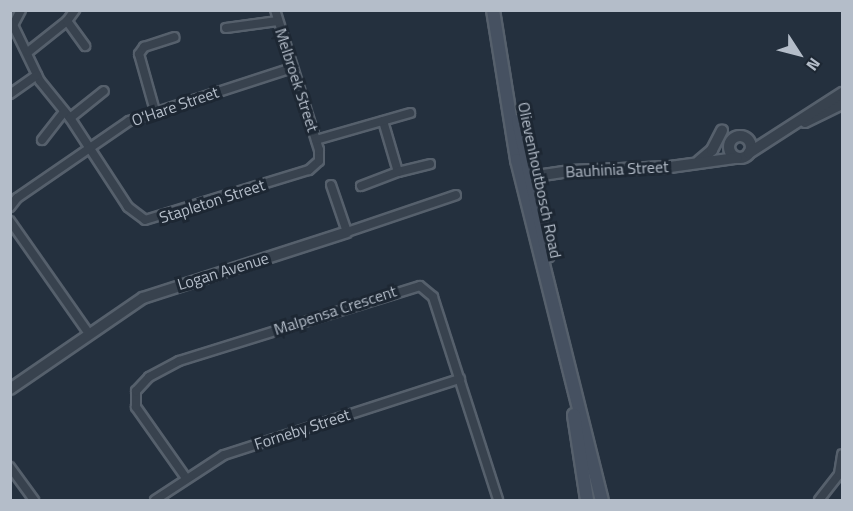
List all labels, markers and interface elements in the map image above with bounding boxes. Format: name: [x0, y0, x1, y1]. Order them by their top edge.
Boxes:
north arrow: [769, 24, 829, 84]
street label: Melbroek Street: [271, 26, 323, 134]
text: N: [801, 53, 827, 76]
street label: O'Hare Street: [129, 82, 221, 130]
street label: Olievenhoutbosch Road: [514, 100, 566, 260]
street label: Bauhinia Street: [565, 157, 669, 181]
street label: Stapleton Street: [157, 175, 267, 227]
street label: Logan Avenue: [175, 248, 271, 294]
street label: Malpensa Crescent: [271, 281, 399, 339]
street label: Forneby Street: [252, 404, 352, 454]

